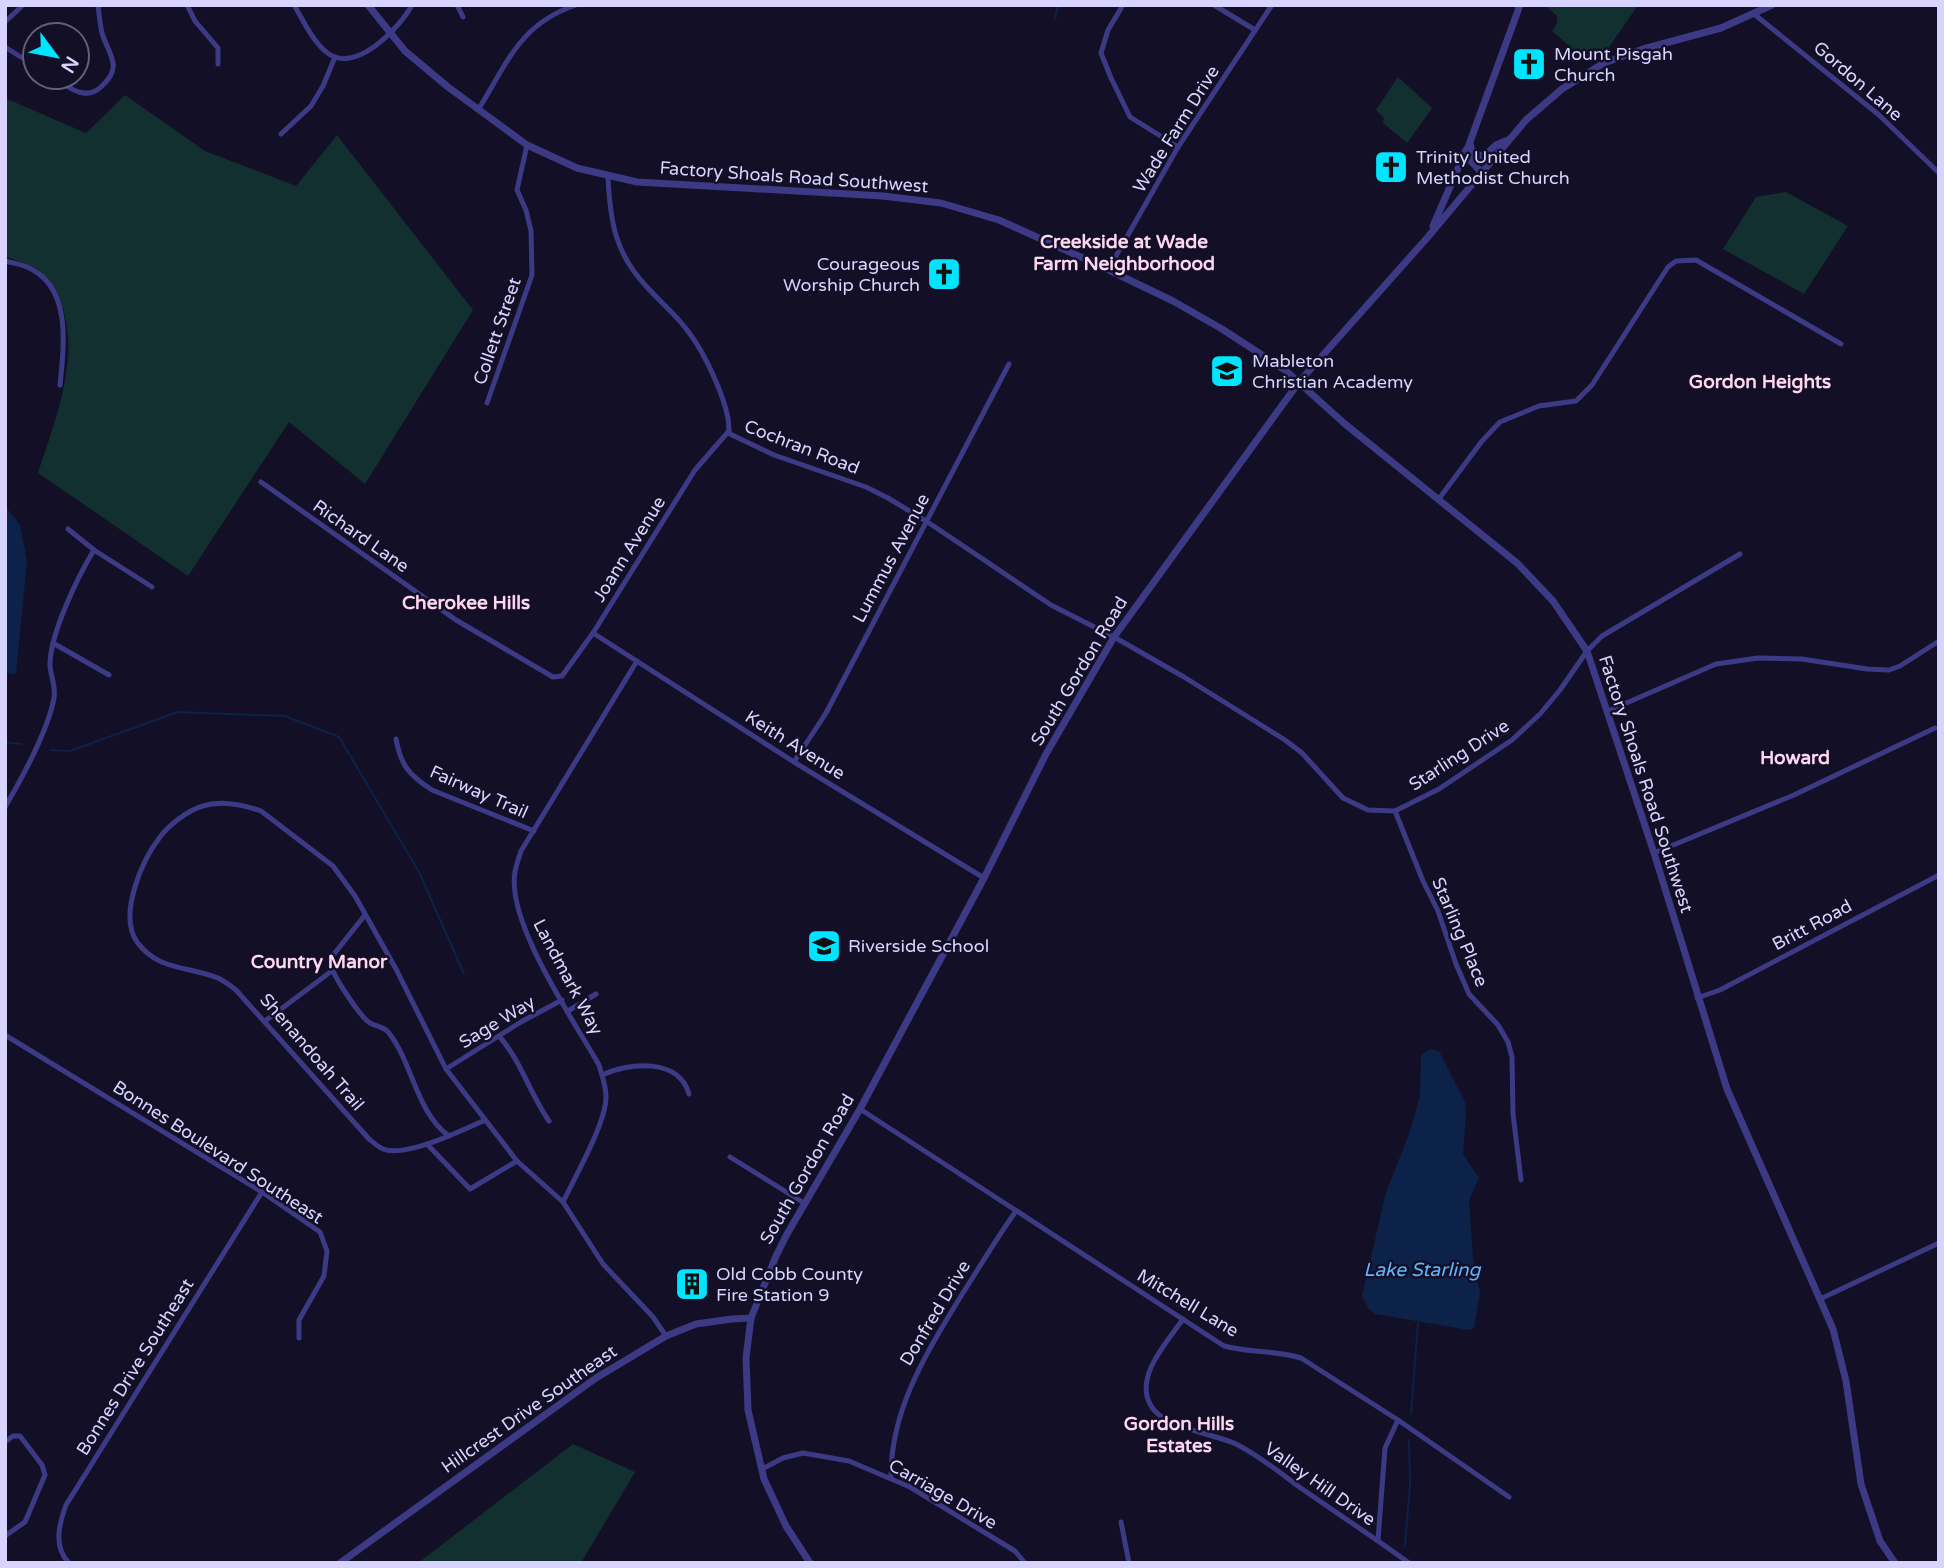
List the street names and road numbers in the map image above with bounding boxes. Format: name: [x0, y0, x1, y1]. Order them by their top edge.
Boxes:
street label: Gordon Lane: [1809, 36, 1907, 126]
street label: Wade Farm Drive: [1128, 61, 1224, 197]
street label: Factory Shoals Road Southwest: [659, 157, 929, 197]
street label: Collett Street: [468, 274, 526, 388]
street label: Cochran Road: [741, 415, 863, 479]
street label: Lummus Avenue: [848, 490, 934, 626]
street label: Joann Avenue: [588, 492, 670, 606]
street label: Richard Lane: [309, 495, 413, 577]
street label: South Gordon Road: [1026, 593, 1132, 749]
street label: Factory Shoals Road Southwest: [1594, 653, 1698, 916]
street label: Keith Avenue: [741, 706, 849, 784]
street label: Starling Drive: [1405, 714, 1513, 796]
street label: Fairway Trail: [426, 761, 532, 823]
street label: Starling Place: [1427, 874, 1493, 990]
street label: Britt Road: [1768, 895, 1856, 955]
street label: Landmark Way: [528, 915, 608, 1039]
street label: Shenandoah Trail: [255, 989, 369, 1115]
street label: Sage Way: [455, 991, 539, 1053]
street label: Bonnes Boulevard Southeast: [109, 1076, 327, 1228]
street label: South Gordon Road: [755, 1090, 859, 1248]
street label: Donfred Drive: [895, 1256, 975, 1370]
street label: Mitchell Lane: [1133, 1264, 1243, 1342]
street label: Bonnes Drive Southeast: [72, 1274, 199, 1459]
street label: Hillcrest Drive Southeast: [437, 1340, 621, 1478]
street label: Valley Hill Drive: [1260, 1437, 1380, 1531]
street label: Carriage Drive: [885, 1454, 1001, 1534]

